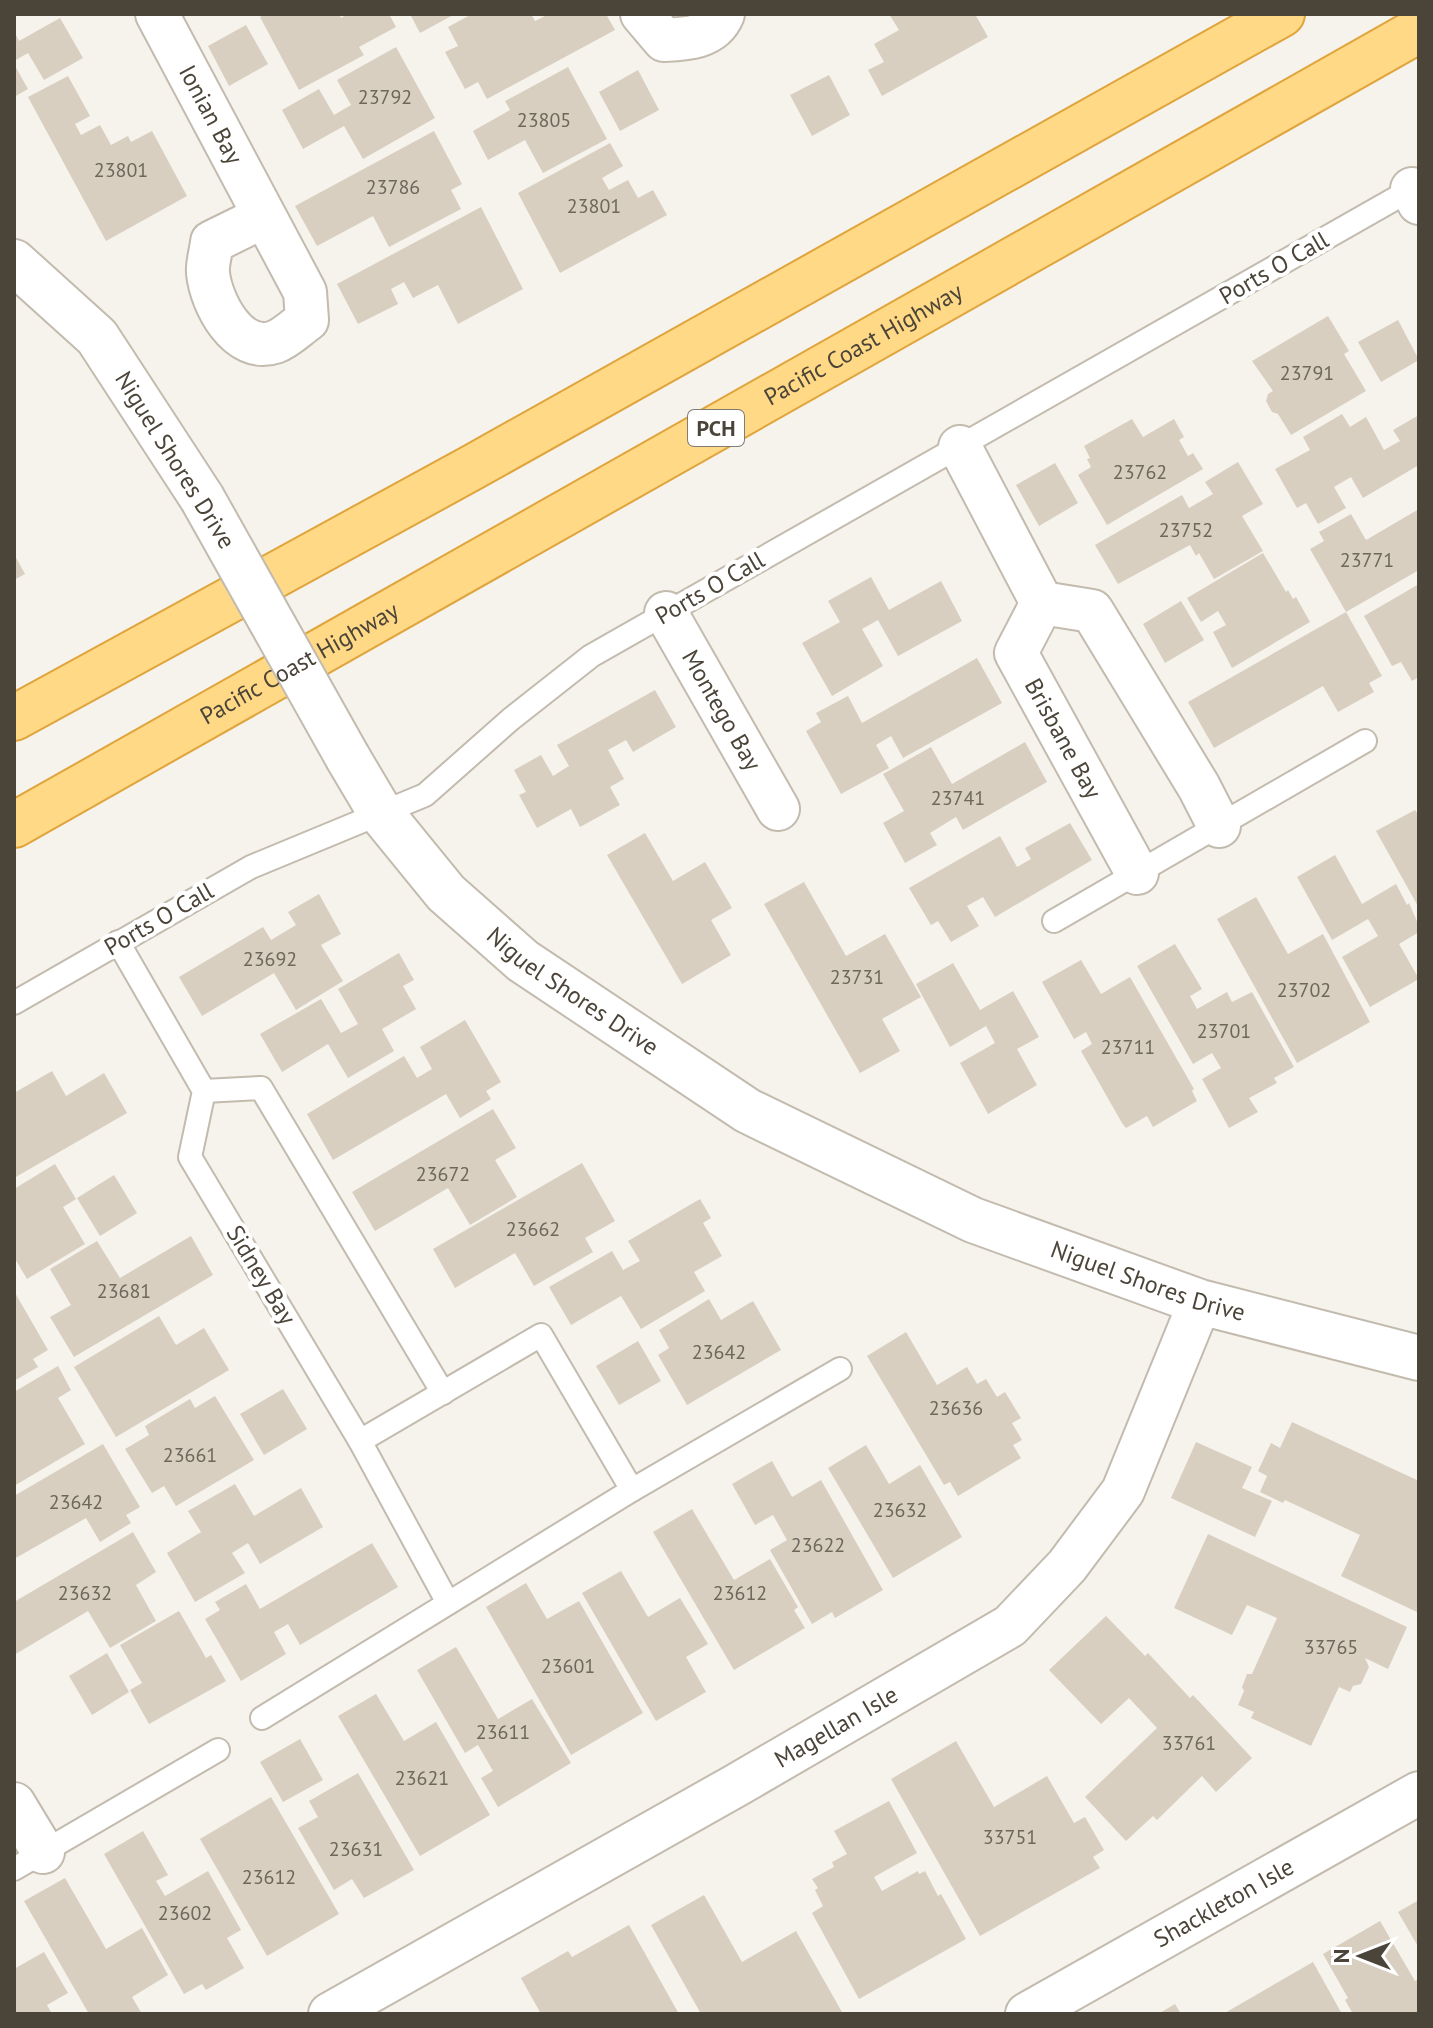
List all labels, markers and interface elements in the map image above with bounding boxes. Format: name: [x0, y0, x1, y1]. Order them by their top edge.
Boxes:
street label: Ionian Bay: [172, 59, 250, 169]
house number: 23792: [358, 84, 412, 110]
house number: 23805: [517, 107, 571, 133]
house number: 23801: [94, 157, 148, 183]
house number: 23786: [366, 174, 420, 200]
house number: 23801: [567, 193, 621, 219]
street label: Ports O Call: [1214, 224, 1334, 311]
street label: Pacific Coast Highway: [758, 276, 968, 412]
house number: 23791: [1280, 360, 1334, 386]
street label: Niguel Shores Drive: [108, 365, 242, 554]
road number: PCH: [688, 410, 744, 446]
house number: 23762: [1113, 459, 1167, 485]
house number: 23752: [1159, 517, 1213, 543]
street label: Ports O Call: [650, 544, 770, 631]
house number: 23771: [1340, 547, 1394, 573]
street label: Pacific Coast Highway: [195, 595, 404, 731]
street label: Montego Bay: [675, 644, 769, 776]
street label: Brisbane Bay: [1018, 673, 1109, 804]
house number: 23741: [931, 785, 985, 811]
street label: Ports O Call: [99, 875, 219, 962]
street label: Niguel Shores Drive: [480, 920, 665, 1062]
house number: 23692: [243, 946, 297, 972]
house number: 23731: [830, 964, 884, 990]
house number: 23702: [1277, 977, 1331, 1003]
house number: 23701: [1197, 1018, 1251, 1044]
house number: 23711: [1101, 1034, 1155, 1060]
house number: 23672: [416, 1161, 470, 1187]
house number: 23662: [506, 1216, 560, 1242]
street label: Sidney Bay: [220, 1219, 303, 1330]
street label: Niguel Shores Drive: [1047, 1233, 1249, 1328]
house number: 23681: [97, 1278, 151, 1304]
house number: 23642: [692, 1339, 746, 1365]
house number: 23636: [929, 1395, 983, 1421]
house number: 23661: [163, 1442, 217, 1468]
house number: 23642: [49, 1489, 103, 1515]
house number: 23632: [873, 1497, 927, 1523]
house number: 23622: [791, 1532, 845, 1558]
house number: 23632: [58, 1580, 112, 1606]
house number: 23612: [713, 1580, 767, 1606]
house number: 33765: [1304, 1634, 1358, 1660]
house number: 23601: [541, 1653, 595, 1679]
street label: Magellan Isle: [769, 1679, 903, 1775]
house number: 23611: [476, 1719, 530, 1745]
house number: 33761: [1162, 1730, 1216, 1756]
house number: 23621: [395, 1765, 449, 1791]
house number: 33751: [983, 1824, 1037, 1850]
house number: 23631: [329, 1836, 383, 1862]
street label: Shackleton Isle: [1148, 1851, 1299, 1954]
house number: 23612: [242, 1864, 296, 1890]
house number: 23602: [158, 1900, 212, 1926]
north arrow: [1321, 1916, 1401, 1996]
text: N: [1327, 1949, 1355, 1963]

